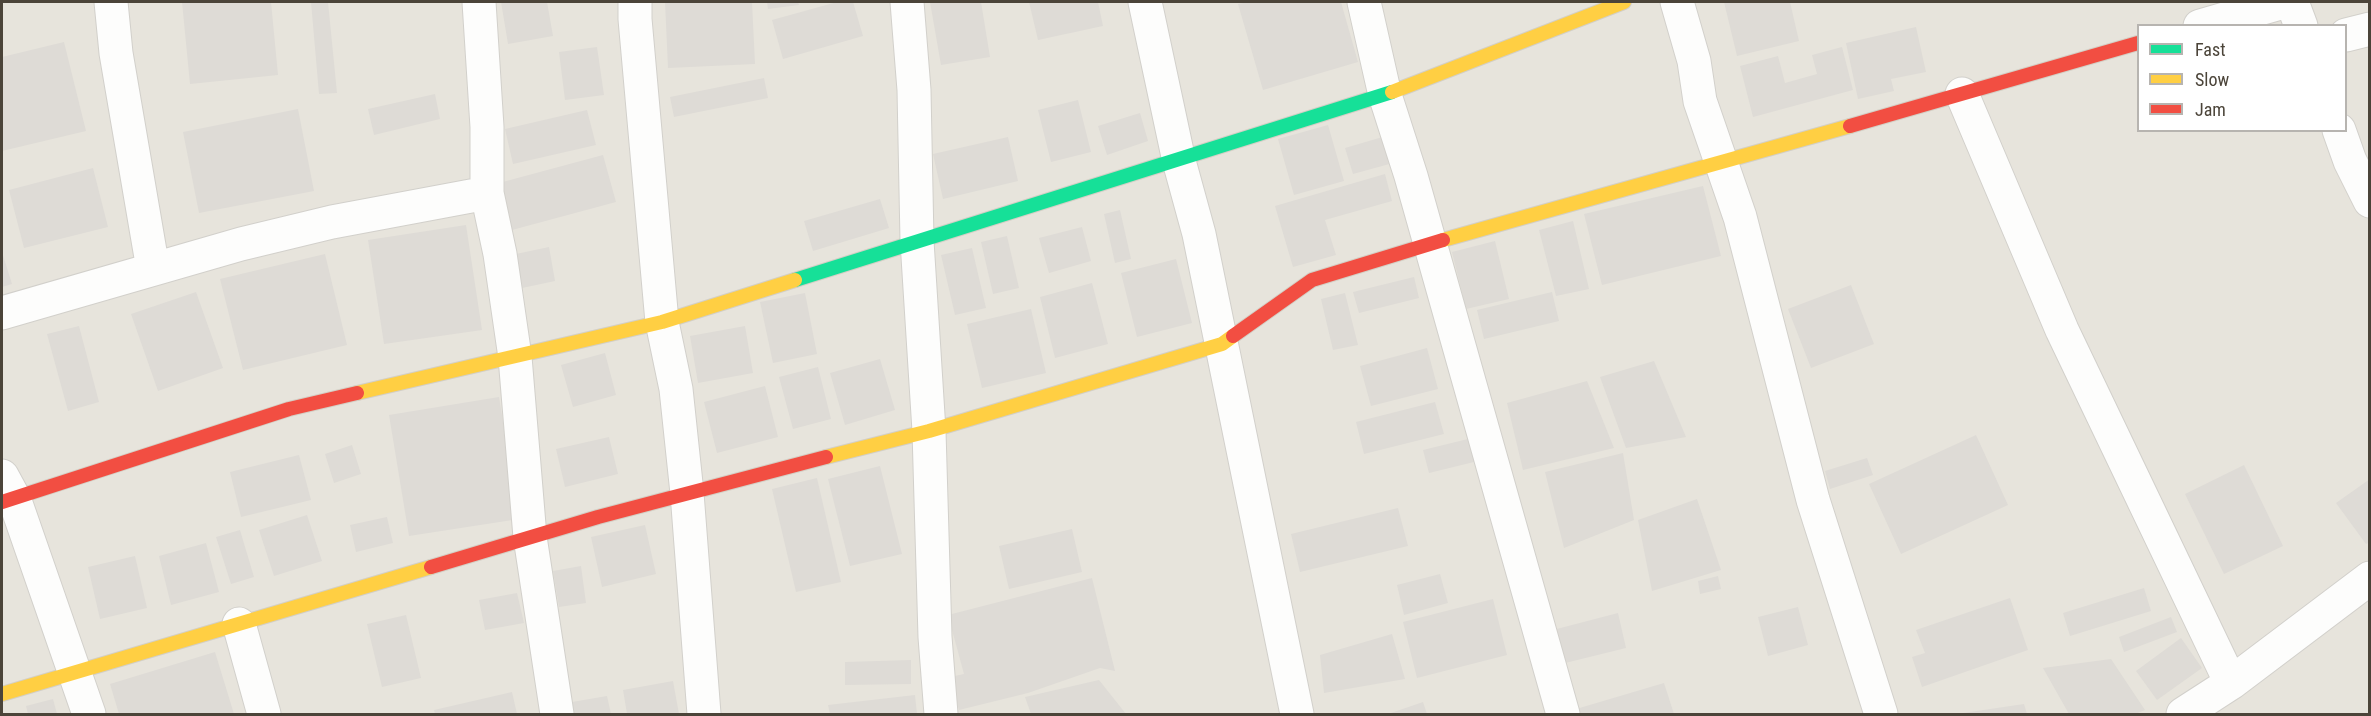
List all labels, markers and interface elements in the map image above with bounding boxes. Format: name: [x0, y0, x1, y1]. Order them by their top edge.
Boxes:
legend: [2137, 24, 2347, 132]
text: Fast: [2195, 39, 2226, 60]
text: Slow: [2195, 69, 2229, 90]
text: Jam: [2195, 99, 2226, 120]

